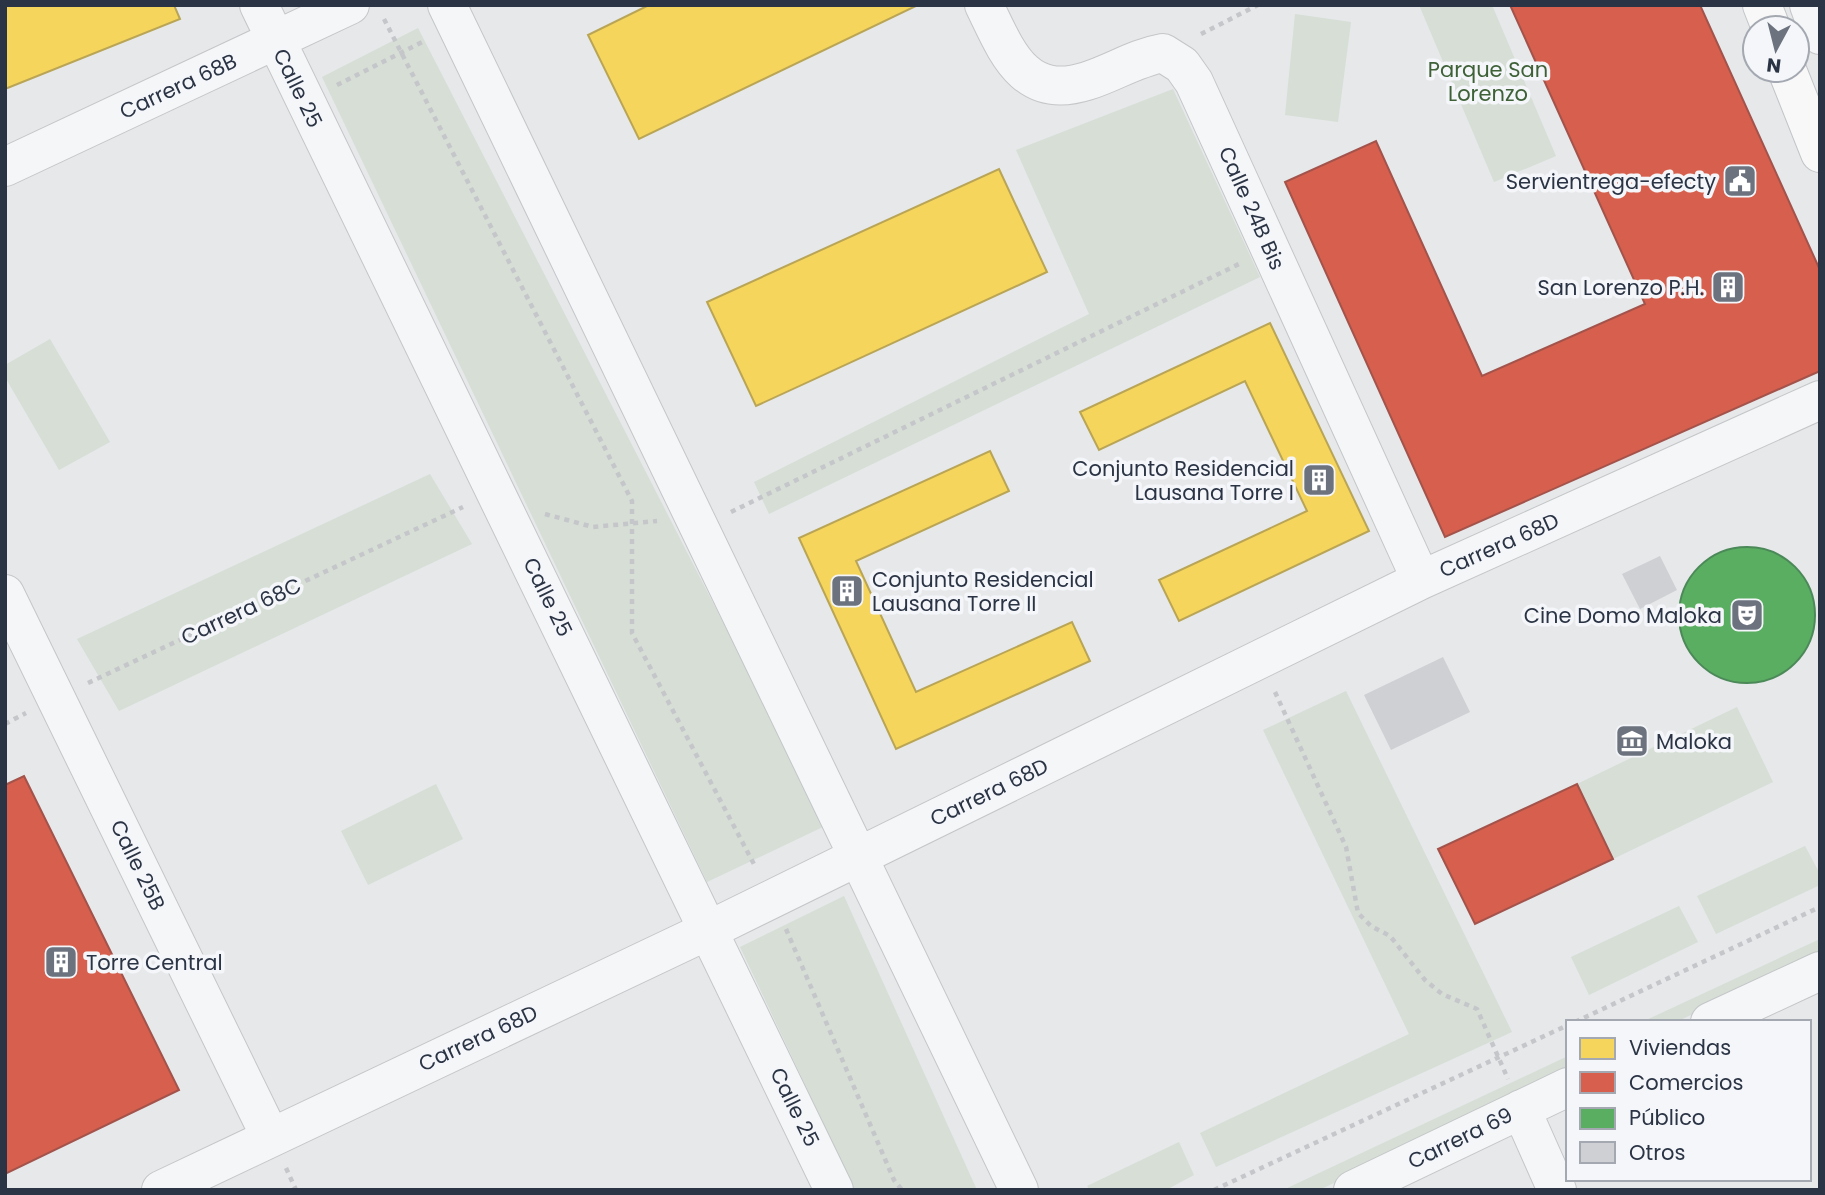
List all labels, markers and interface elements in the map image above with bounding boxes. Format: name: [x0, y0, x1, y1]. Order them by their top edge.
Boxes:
north arrow: [1741, 14, 1811, 84]
street label: Calle 25: [266, 44, 330, 132]
street label: Carrera 68B: [115, 46, 241, 126]
text: N: [1765, 51, 1783, 80]
park label: Parque San Lorenzo: [1428, 55, 1548, 108]
street label: Calle 24B Bis: [1212, 142, 1292, 274]
public building icon: Servientrega-efecty: [1721, 162, 1759, 200]
place label: Servientrega-efecty: [1506, 167, 1716, 196]
building icon: San Lorenzo P.H.: [1709, 268, 1747, 306]
place label: San Lorenzo P.H.: [1538, 273, 1704, 302]
place label: Conjunto Residencial Lausana Torre I: [1072, 454, 1294, 507]
building icon: Conjunto Residencial Lausana Torre I: [1300, 461, 1338, 499]
street label: Carrera 68D: [1435, 506, 1563, 584]
street label: Calle 25: [516, 553, 580, 641]
place label: Conjunto Residencial Lausana Torre II: [872, 565, 1094, 618]
street label: Carrera 68C: [176, 570, 306, 652]
building icon: Conjunto Residencial Lausana Torre II: [828, 572, 866, 610]
theatre icon: Cine Domo Maloka: [1728, 596, 1766, 634]
place label: Cine Domo Maloka: [1524, 601, 1722, 630]
museum icon: Maloka: [1613, 722, 1651, 760]
place label: Maloka: [1656, 727, 1732, 756]
street label: Carrera 68D: [925, 751, 1053, 833]
street label: Calle 25B: [104, 815, 172, 915]
building icon: Torre Central: [42, 943, 80, 981]
place label: Torre Central: [86, 948, 223, 977]
street label: Carrera 68D: [414, 998, 542, 1078]
legend: [1566, 1020, 1811, 1181]
text: Viviendas: [1629, 1033, 1731, 1062]
street label: Calle 25: [763, 1063, 827, 1151]
text: Comercios: [1629, 1068, 1743, 1097]
street label: Carrera 69: [1403, 1100, 1517, 1176]
text: Público: [1629, 1103, 1705, 1132]
text: Otros: [1629, 1138, 1685, 1167]

